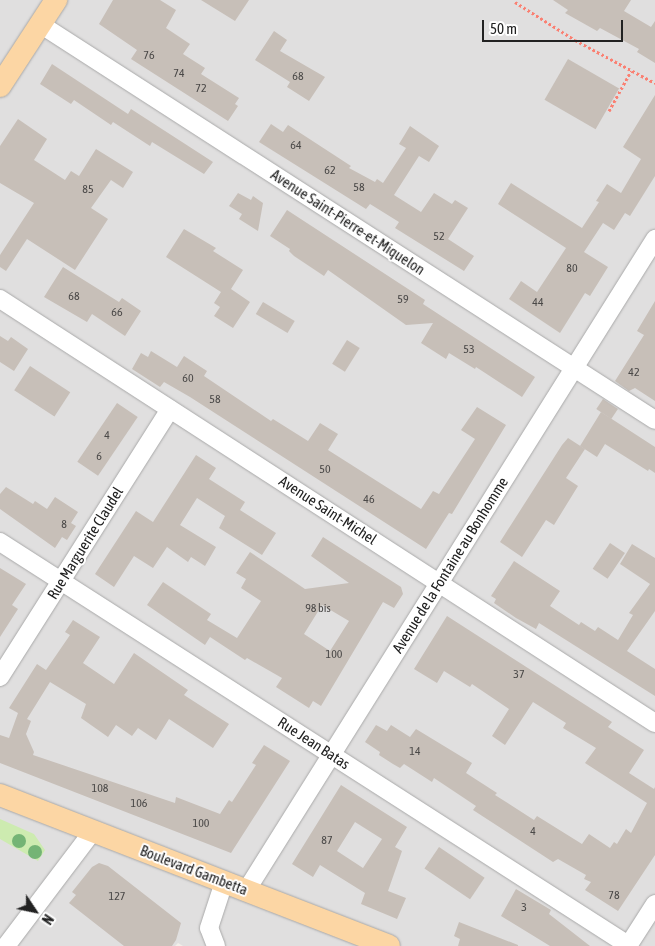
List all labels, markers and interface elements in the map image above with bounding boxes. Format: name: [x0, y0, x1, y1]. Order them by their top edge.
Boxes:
scale bar: [485, 10, 626, 42]
text: 50 m: [490, 20, 517, 37]
house number: 76: [143, 49, 155, 63]
house number: 74: [173, 67, 185, 81]
house number: 68: [292, 70, 304, 84]
house number: 72: [195, 82, 207, 96]
house number: 64: [290, 139, 302, 153]
house number: 62: [324, 164, 336, 178]
street label: Avenue Saint-Pierre-et-Miquelon: [268, 165, 428, 279]
house number: 58: [353, 181, 365, 195]
house number: 85: [82, 183, 94, 197]
house number: 52: [433, 230, 445, 244]
house number: 80: [566, 262, 578, 276]
house number: 68: [68, 290, 80, 304]
house number: 59: [397, 293, 409, 307]
house number: 44: [532, 296, 544, 310]
house number: 66: [111, 306, 123, 320]
house number: 53: [463, 343, 475, 357]
house number: 42: [628, 366, 640, 380]
house number: 60: [182, 372, 194, 386]
house number: 58: [209, 393, 221, 407]
house number: 4: [104, 429, 110, 443]
house number: 6: [96, 450, 102, 464]
house number: 50: [319, 463, 331, 477]
street label: Avenue Saint-Michel: [276, 472, 380, 548]
street label: Avenue de la Fontaine au Bonhomme: [388, 474, 512, 656]
street label: Rue Marguerite Claudel: [43, 484, 127, 602]
house number: 46: [363, 493, 375, 507]
house number: 8: [61, 518, 67, 532]
house number: 98 bis: [305, 602, 331, 616]
house number: 100: [326, 648, 342, 662]
house number: 37: [513, 668, 525, 682]
street label: Rue Jean Batas: [275, 713, 353, 773]
house number: 14: [409, 745, 421, 759]
house number: 108: [92, 782, 108, 796]
house number: 106: [131, 797, 147, 811]
house number: 100: [193, 817, 209, 831]
house number: 4: [530, 825, 536, 839]
house number: 87: [321, 834, 333, 848]
street label: Boulevard Gambetta: [138, 841, 250, 899]
north arrow: [10, 886, 60, 936]
house number: 78: [608, 889, 620, 903]
house number: 127: [109, 890, 125, 904]
house number: 3: [521, 901, 527, 915]
text: N: [38, 911, 56, 927]

